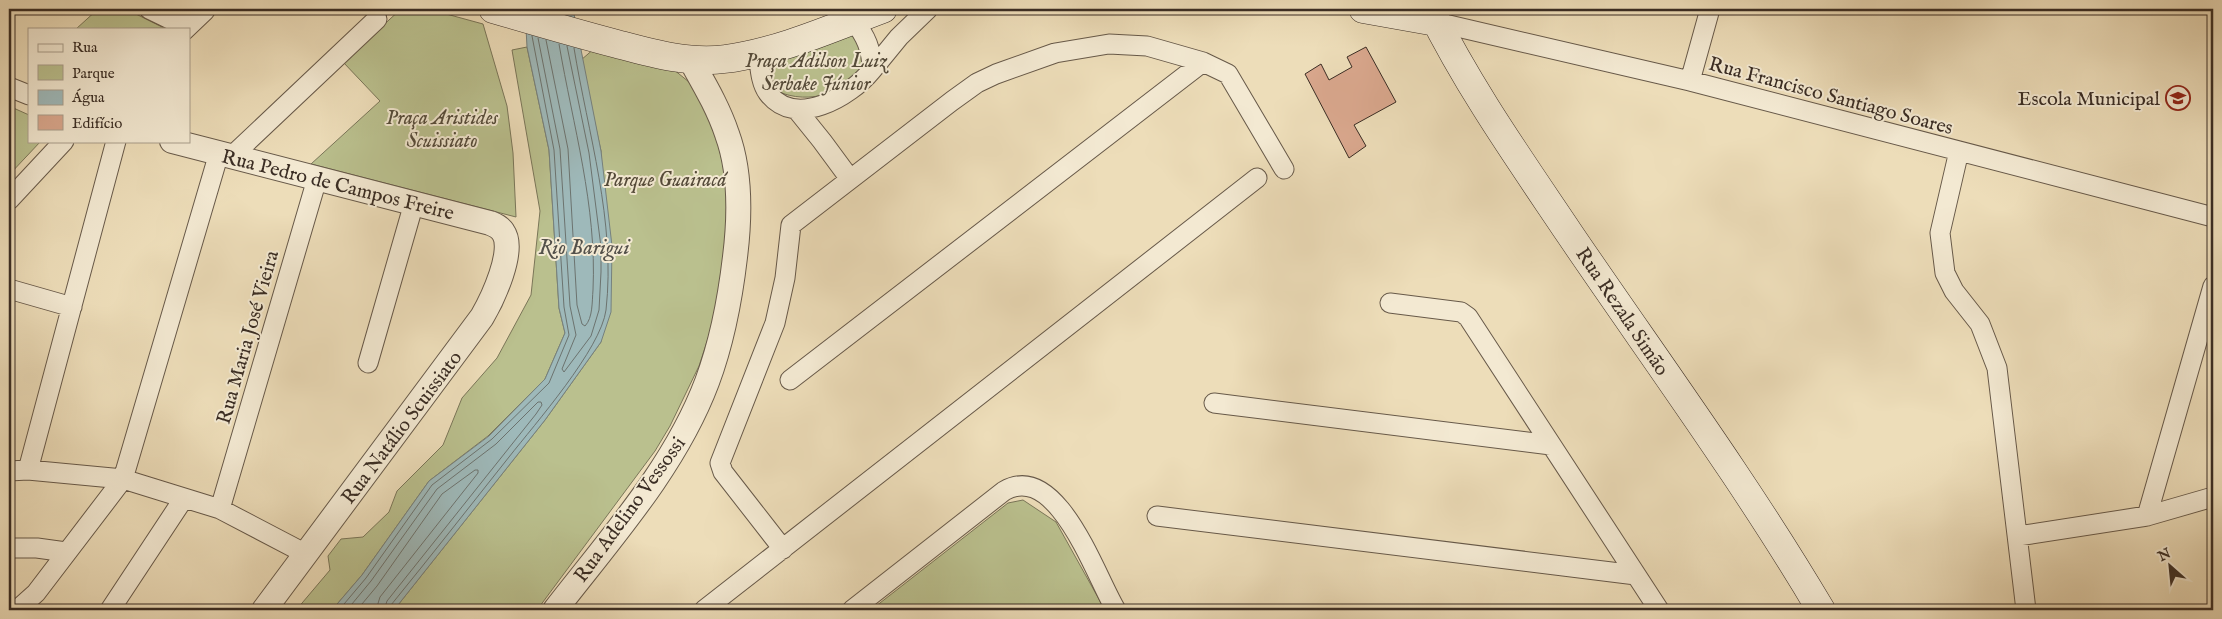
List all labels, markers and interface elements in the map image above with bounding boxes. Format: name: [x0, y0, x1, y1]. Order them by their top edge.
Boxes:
legend: [28, 28, 190, 142]
text: Rua: [72, 38, 98, 57]
park label: Praça Adilson Luiz Serbake Júnior: [745, 49, 889, 97]
street label: Rua Francisco Santiago Soares: [1706, 52, 1955, 141]
text: Parque: [72, 64, 115, 83]
school or university icon: Escola Municipal: [2165, 85, 2191, 111]
place label: Escola Municipal: [2018, 87, 2161, 112]
text: Água: [71, 88, 105, 107]
park label: Praça Aristides Scuissiato: [386, 106, 498, 154]
text: Edifício: [72, 114, 122, 133]
street label: Rua Pedro de Campos Freire: [219, 144, 456, 226]
park label: Parque Guairacá: [604, 168, 728, 193]
water label: Rio Barigui: [539, 235, 631, 262]
street label: Rua Rezala Simão: [1570, 243, 1674, 381]
street label: Rua Maria José Vieira: [212, 247, 285, 427]
street label: Rua Natálio Scuissiato: [336, 346, 468, 509]
street label: Rua Adelino Vessossi: [569, 432, 691, 588]
north arrow: [2144, 542, 2194, 592]
text: N: [2154, 545, 2174, 567]

